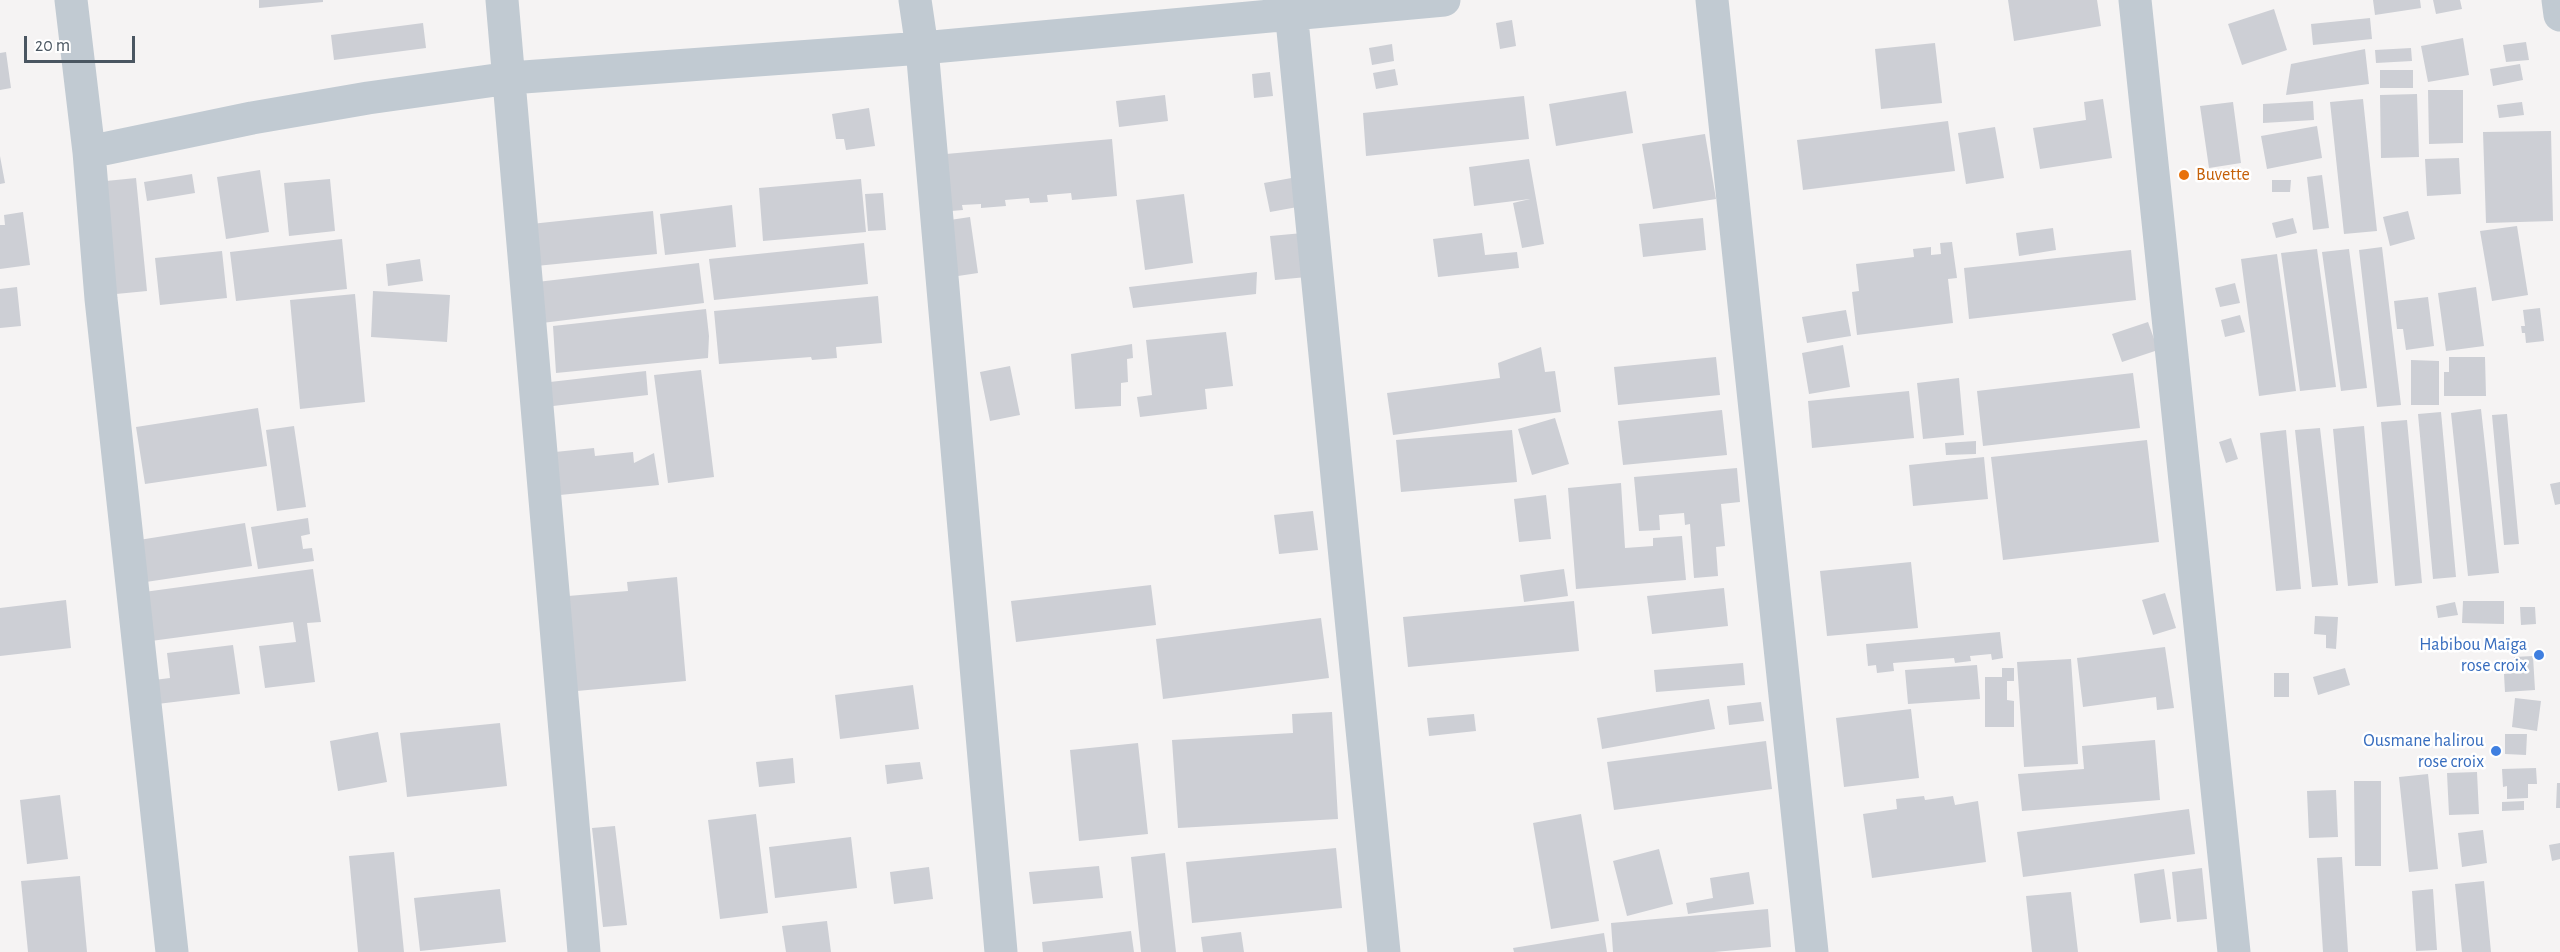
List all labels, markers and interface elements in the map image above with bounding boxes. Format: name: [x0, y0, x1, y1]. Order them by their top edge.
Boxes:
scale bar: [27, 24, 138, 62]
text: 20 m: [35, 37, 70, 55]
place label: Buvette: [2196, 164, 2250, 186]
marker: Buvette: [2177, 168, 2191, 182]
place label: Habibou Maïga rose croix: [2419, 634, 2527, 676]
marker: Habibou Maïga rose croix: [2532, 648, 2546, 662]
place label: Ousmane halirou rose croix: [2363, 730, 2484, 772]
marker: Ousmane halirou rose croix: [2489, 744, 2503, 758]

